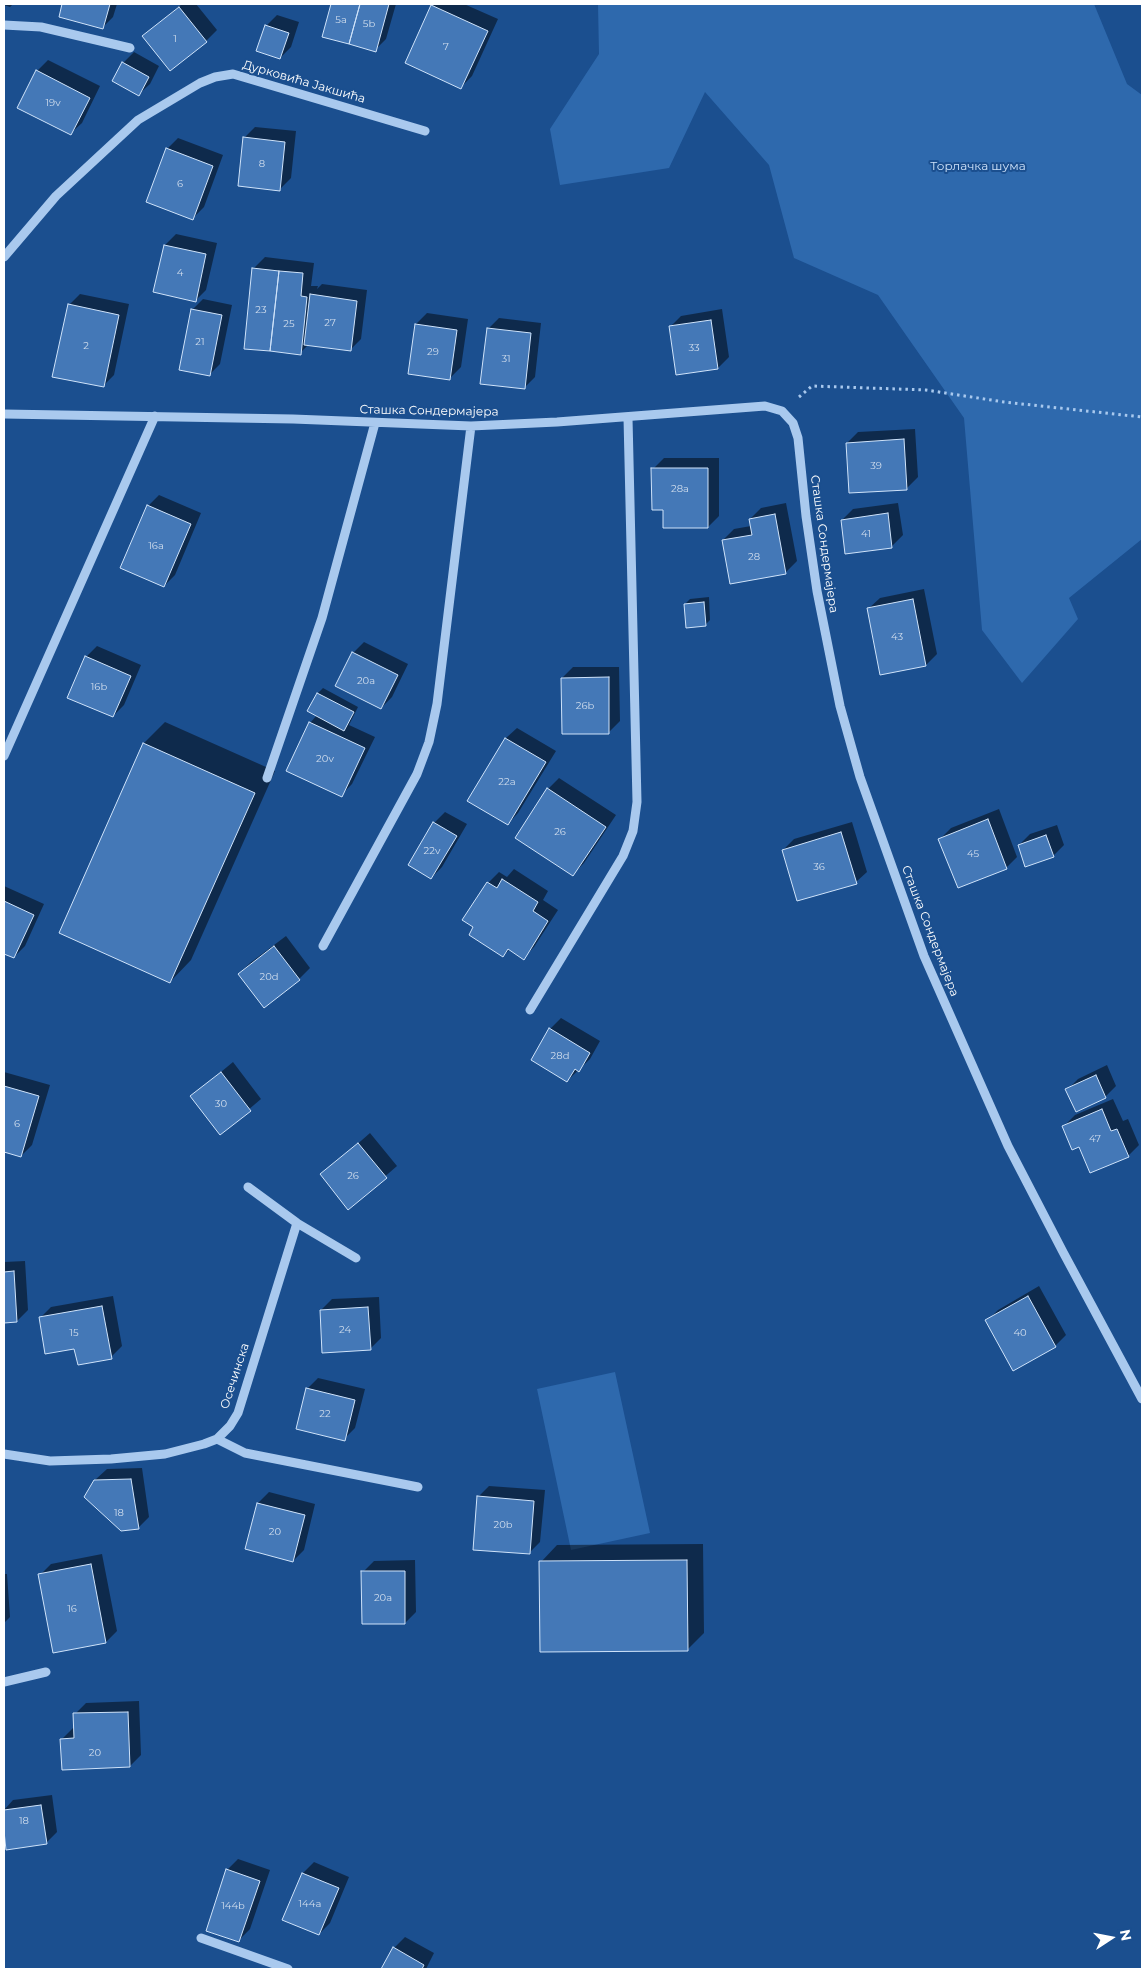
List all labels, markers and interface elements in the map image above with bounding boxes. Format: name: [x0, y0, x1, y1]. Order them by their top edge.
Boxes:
house number: 5a: [335, 14, 347, 26]
house number: 5b: [363, 18, 375, 30]
house number: 1: [173, 33, 177, 45]
house number: 7: [443, 41, 449, 53]
street label: Дурковића Јакшића: [241, 58, 367, 106]
house number: 19v: [45, 97, 61, 109]
house number: 8: [259, 158, 265, 170]
park label: Торлачка шума: [930, 159, 1026, 173]
house number: 6: [177, 178, 183, 190]
house number: 4: [177, 267, 183, 279]
house number: 23: [255, 304, 267, 316]
house number: 27: [324, 317, 336, 329]
house number: 25: [283, 318, 295, 330]
house number: 21: [195, 336, 205, 348]
house number: 2: [83, 340, 89, 352]
house number: 33: [688, 342, 700, 354]
house number: 29: [427, 346, 439, 358]
house number: 31: [501, 353, 511, 365]
street label: Сташка Сондермајера: [359, 403, 499, 419]
house number: 39: [870, 460, 882, 472]
street label: Сташка Сондермајера: [807, 474, 841, 614]
house number: 28a: [671, 483, 689, 495]
house number: 41: [861, 528, 871, 540]
house number: 16a: [148, 540, 164, 552]
house number: 28: [748, 551, 760, 563]
house number: 43: [891, 631, 903, 643]
house number: 20a: [357, 675, 375, 687]
house number: 16b: [91, 681, 107, 693]
house number: 26b: [576, 700, 594, 712]
house number: 20v: [316, 753, 334, 765]
house number: 22a: [498, 776, 516, 788]
house number: 26: [554, 826, 566, 838]
house number: 22v: [424, 845, 440, 857]
house number: 45: [967, 848, 979, 860]
house number: 36: [813, 861, 825, 873]
street label: Сташка Сондермајера: [898, 863, 962, 999]
house number: 20d: [259, 971, 279, 983]
house number: 28d: [551, 1050, 569, 1062]
house number: 30: [215, 1098, 227, 1110]
house number: 6: [14, 1118, 20, 1130]
house number: 47: [1089, 1133, 1101, 1145]
house number: 26: [347, 1170, 359, 1182]
house number: 24: [339, 1324, 351, 1336]
house number: 15: [69, 1327, 79, 1339]
house number: 40: [1013, 1327, 1027, 1339]
street label: Осечинска: [218, 1341, 252, 1411]
house number: 22: [319, 1408, 331, 1420]
house number: 18: [114, 1507, 124, 1519]
house number: 20b: [493, 1519, 513, 1531]
house number: 20: [269, 1526, 281, 1538]
house number: 20a: [374, 1592, 392, 1604]
house number: 16: [67, 1603, 77, 1615]
house number: 20: [89, 1747, 101, 1759]
house number: 18: [19, 1815, 29, 1827]
house number: 144a: [298, 1898, 322, 1910]
house number: 144b: [221, 1900, 245, 1912]
north arrow: [1086, 1913, 1136, 1963]
text: N: [1116, 1928, 1136, 1942]

